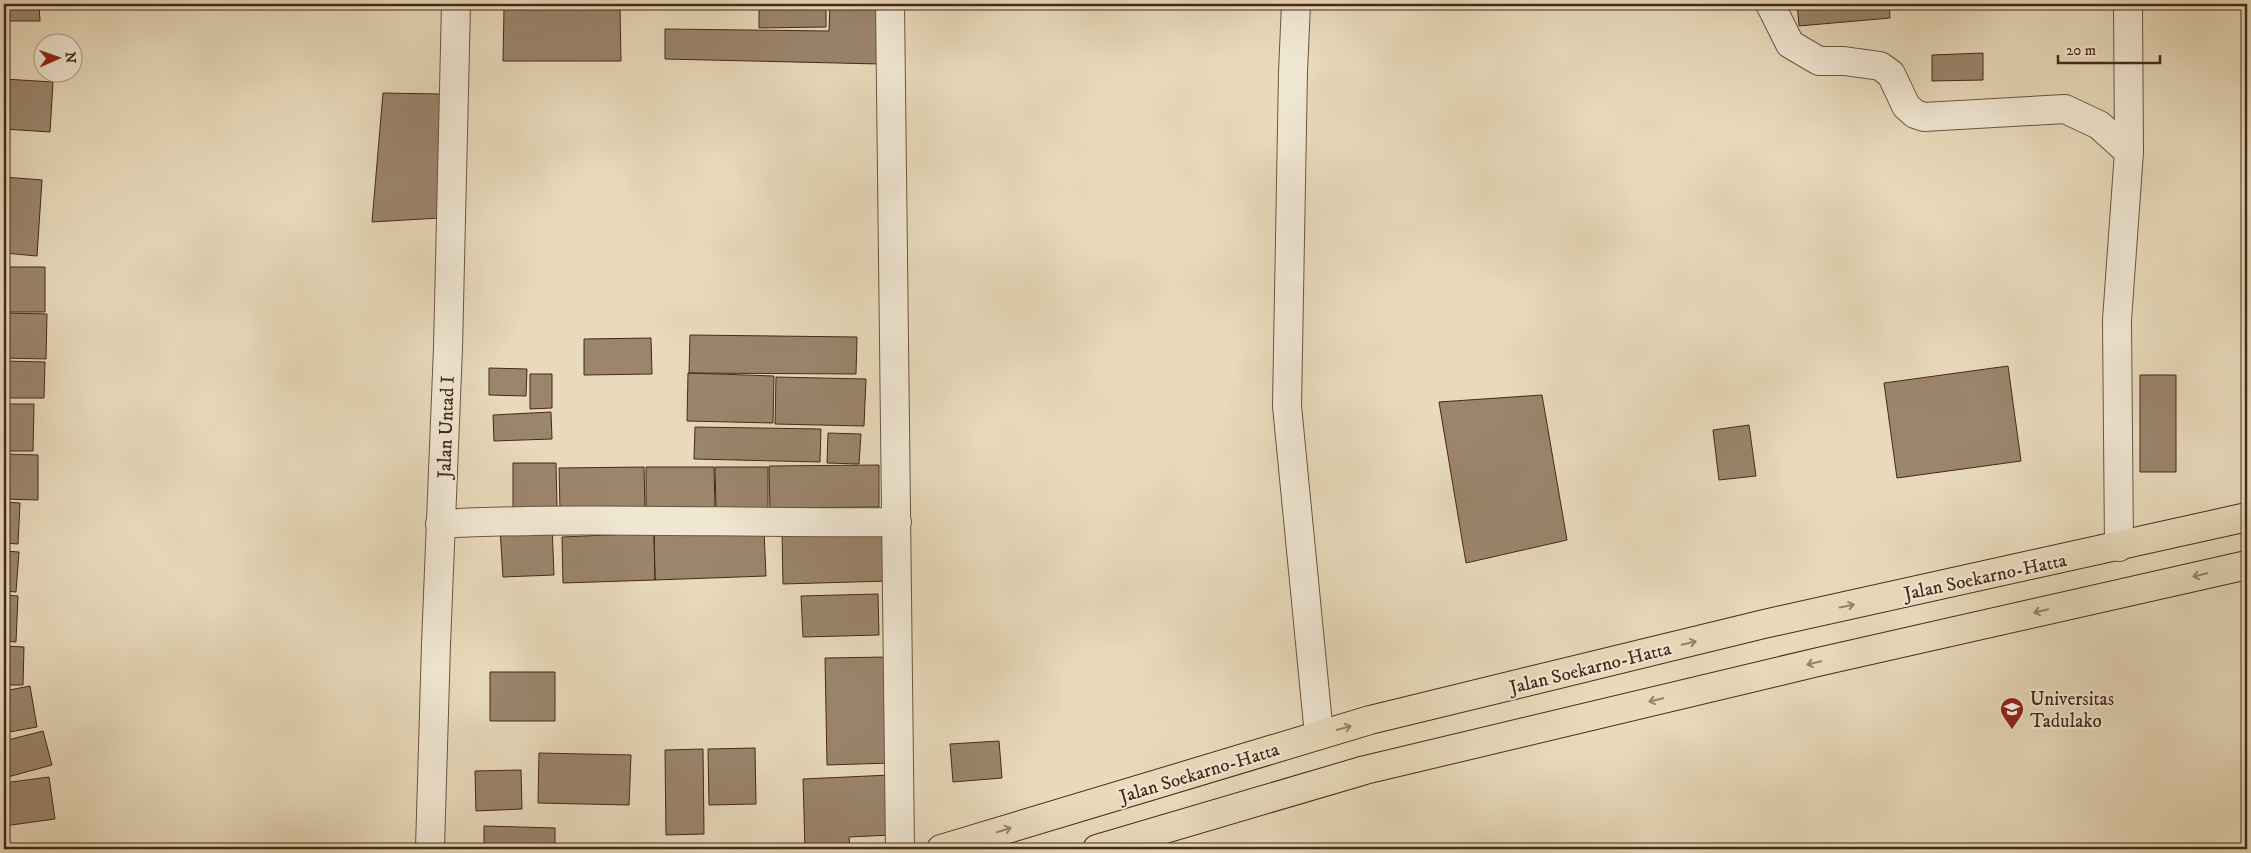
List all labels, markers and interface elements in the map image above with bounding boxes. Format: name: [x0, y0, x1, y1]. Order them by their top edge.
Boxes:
north arrow: [32, 32, 82, 82]
scale bar: [2058, 32, 2161, 64]
text: 20 m: [2066, 41, 2096, 60]
text: N: [61, 52, 79, 64]
street label: Jalan Untad I: [433, 375, 460, 481]
street label: Jalan Soekarno-Hatta: [1900, 549, 2069, 606]
one-way arrow: [2192, 571, 2208, 580]
one-way arrow: [1839, 601, 1855, 610]
one-way arrow: [2034, 607, 2050, 616]
street label: Jalan Soekarno-Hatta: [1505, 637, 1674, 700]
one-way arrow: [1680, 638, 1696, 647]
one-way arrow: [1807, 659, 1823, 668]
place label: Universitas Tadulako: [2030, 688, 2114, 733]
one-way arrow: [1649, 696, 1665, 705]
school or university icon: Universitas Tadulako: [1999, 696, 2025, 730]
one-way arrow: [1336, 722, 1352, 732]
street label: Jalan Soekarno-Hatta: [1115, 738, 1282, 809]
one-way arrow: [996, 825, 1012, 835]

